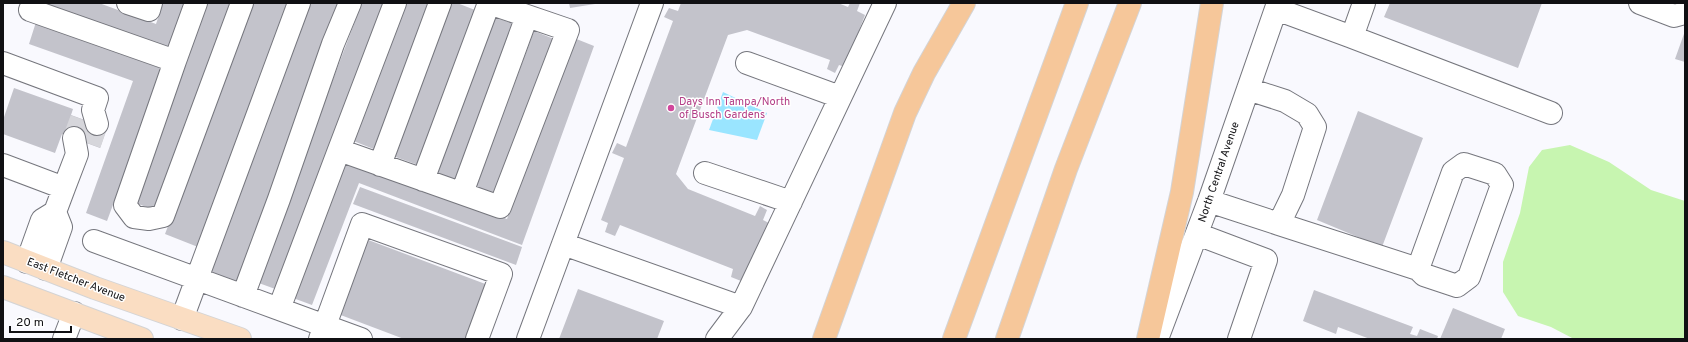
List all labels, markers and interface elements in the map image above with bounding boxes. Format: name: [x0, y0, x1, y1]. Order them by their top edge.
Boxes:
place label: Days Inn Tampa/North of Busch Gardens: [679, 95, 790, 122]
marker: Days Inn Tampa/North of Busch Gardens: [666, 103, 676, 113]
street label: North Central Avenue: [1195, 120, 1243, 224]
street label: East Fletcher Avenue: [25, 255, 127, 305]
scale bar: [10, 308, 71, 334]
text: 20 m: [16, 315, 44, 331]

